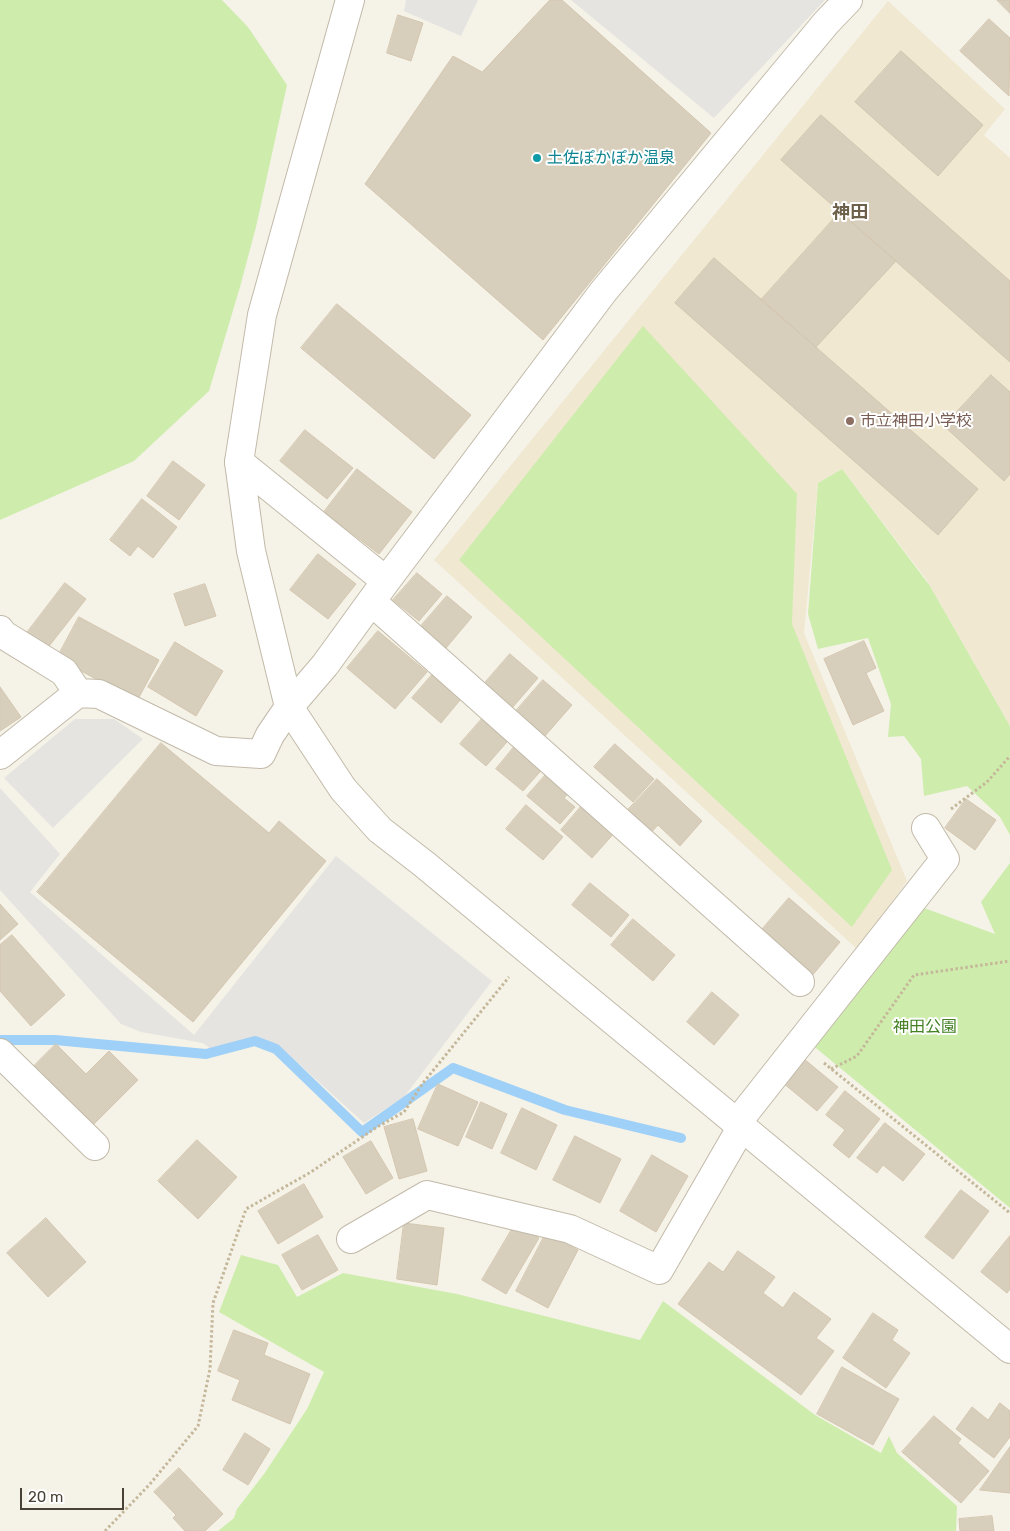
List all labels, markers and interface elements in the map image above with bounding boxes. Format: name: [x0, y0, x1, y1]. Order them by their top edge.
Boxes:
place label: 土佐ぽかぽか温泉: [547, 148, 675, 168]
marker: 土佐ぽかぽか温泉: [531, 152, 543, 164]
district label: 神田: [832, 202, 868, 224]
place label: 市立神田小学校: [860, 411, 972, 431]
marker: 市立神田小学校: [844, 415, 856, 427]
park label: 神田公園: [893, 1017, 957, 1037]
scale bar: [22, 1478, 126, 1510]
text: 20 m: [28, 1488, 63, 1506]

